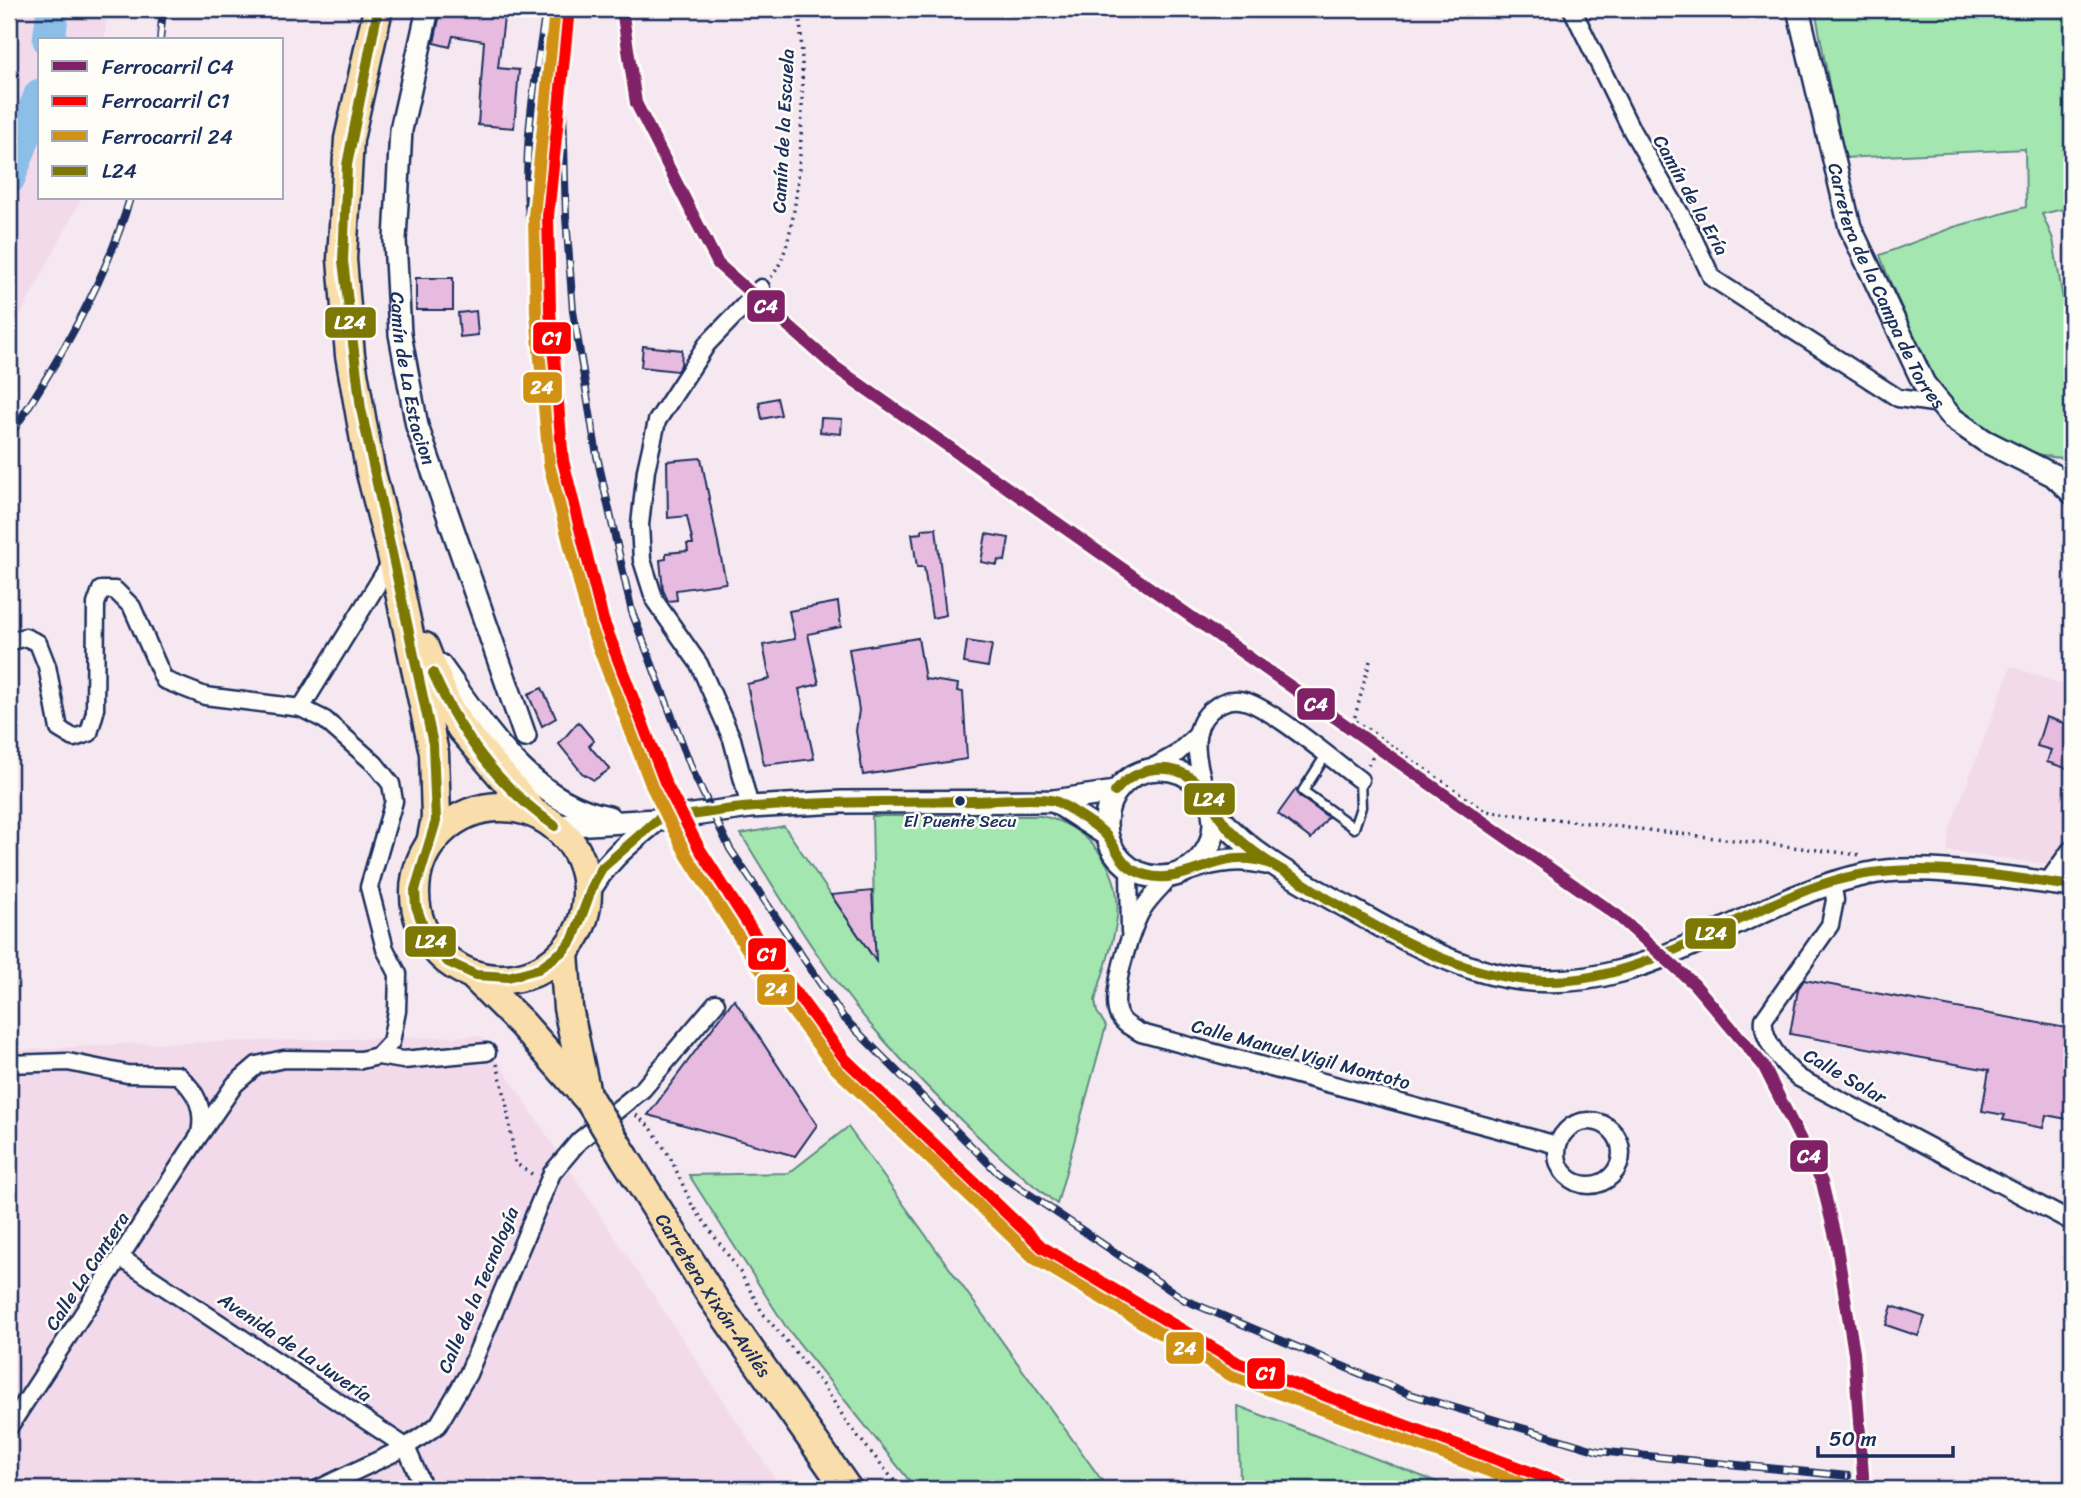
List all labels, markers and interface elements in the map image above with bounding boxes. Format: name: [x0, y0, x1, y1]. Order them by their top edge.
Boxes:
legend: [38, 38, 284, 200]
street label: Camín de la Escuela: [762, 47, 804, 214]
text: Ferrocarril C4: [102, 48, 234, 86]
text: Ferrocarril C1: [102, 82, 230, 120]
text: Ferrocarril 24: [102, 118, 233, 156]
street label: Camín de la Ería: [1644, 128, 1738, 262]
text: L24: [102, 152, 137, 190]
street label: Carretera de la Campa de Torres: [1819, 159, 1955, 416]
line badge: C4: [746, 289, 786, 323]
text: C4: [753, 290, 778, 323]
street label: Camín de La Estacion: [381, 291, 446, 469]
line badge: L24: [324, 306, 377, 339]
text: L24: [334, 306, 366, 339]
line badge: C1: [532, 321, 572, 355]
text: C1: [541, 322, 562, 355]
line badge: 24: [522, 371, 563, 404]
text: 24: [530, 371, 554, 404]
line badge: C4: [1296, 687, 1336, 721]
text: C4: [1303, 688, 1328, 721]
line badge: L24: [1183, 782, 1236, 816]
text: L24: [1193, 783, 1225, 816]
marker: El Puente Secu: [953, 794, 967, 808]
place label: El Puente Secu: [904, 806, 1016, 836]
line badge: L24: [1684, 917, 1737, 950]
text: L24: [1695, 917, 1727, 950]
line badge: L24: [404, 925, 457, 958]
text: L24: [415, 925, 447, 958]
line badge: C1: [747, 937, 787, 971]
text: C1: [756, 938, 777, 971]
line badge: 24: [756, 973, 796, 1006]
text: 24: [764, 973, 788, 1006]
street label: Calle Manuel Vigil Montoto: [1188, 1009, 1414, 1099]
street label: Calle Solar: [1797, 1039, 1894, 1114]
line badge: C4: [1789, 1139, 1829, 1173]
text: C4: [1796, 1140, 1821, 1173]
street label: Calle de la Tecnología: [428, 1201, 528, 1378]
street label: Calle La Cantera: [36, 1204, 138, 1337]
street label: Carretera Xixón-Avilés: [647, 1206, 780, 1384]
street label: Avenida de La Juvería: [211, 1283, 379, 1411]
line badge: 24: [1165, 1331, 1205, 1365]
text: 24: [1173, 1332, 1197, 1365]
line badge: C1: [1246, 1357, 1286, 1390]
text: C1: [1255, 1357, 1276, 1390]
scale bar: [1818, 1414, 1953, 1458]
text: 50 m: [1829, 1420, 1877, 1458]

